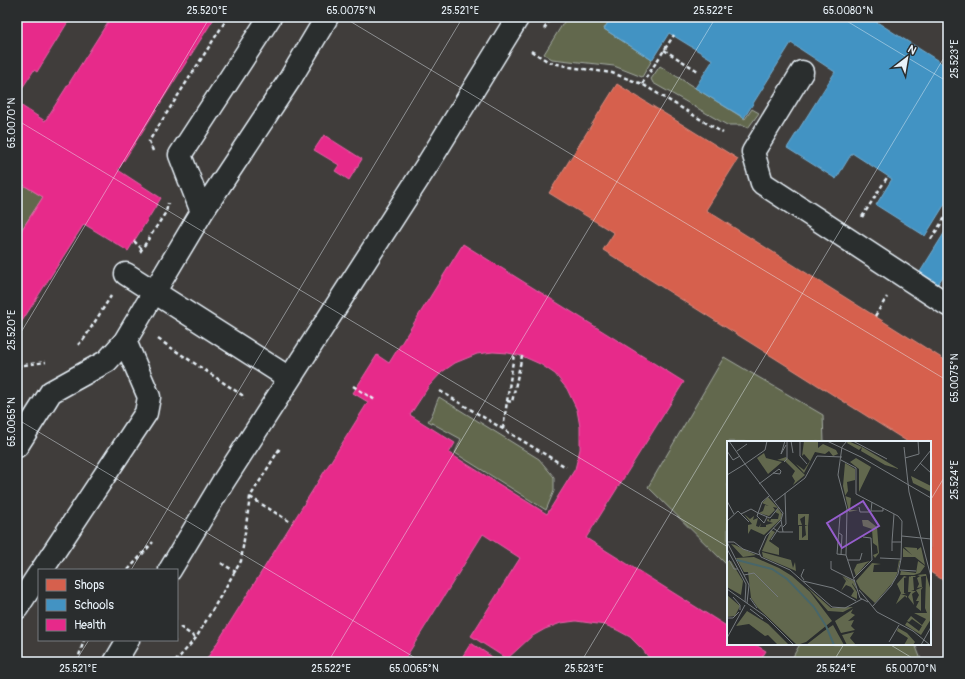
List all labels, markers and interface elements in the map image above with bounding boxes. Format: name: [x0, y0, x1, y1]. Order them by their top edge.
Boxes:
text: 25.520°E: [187, 5, 227, 17]
text: 65.0075°N: [327, 5, 376, 17]
text: 25.521°E: [441, 5, 479, 17]
text: 25.522°E: [693, 5, 733, 17]
text: 65.0080°N: [823, 5, 873, 17]
north arrow: [887, 38, 927, 78]
text: 25.523°E: [949, 39, 961, 79]
text: N: [905, 42, 919, 58]
text: 65.0070°N: [6, 98, 18, 148]
text: 25.520°E: [6, 310, 18, 350]
text: 65.0075°N: [949, 353, 961, 402]
text: 65.0065°N: [6, 397, 18, 447]
inset map: [727, 441, 931, 645]
text: 25.524°E: [949, 460, 961, 500]
legend: [38, 569, 178, 641]
text: Shops: [74, 578, 105, 593]
text: Schools: [74, 598, 114, 613]
text: Health: [74, 618, 106, 633]
text: 25.521°E: [59, 663, 97, 675]
text: 25.522°E: [311, 663, 351, 675]
text: 65.0065°N: [389, 663, 439, 675]
text: 25.523°E: [564, 663, 604, 675]
text: 25.524°E: [816, 663, 856, 675]
text: 65.0070°N: [886, 663, 936, 675]

